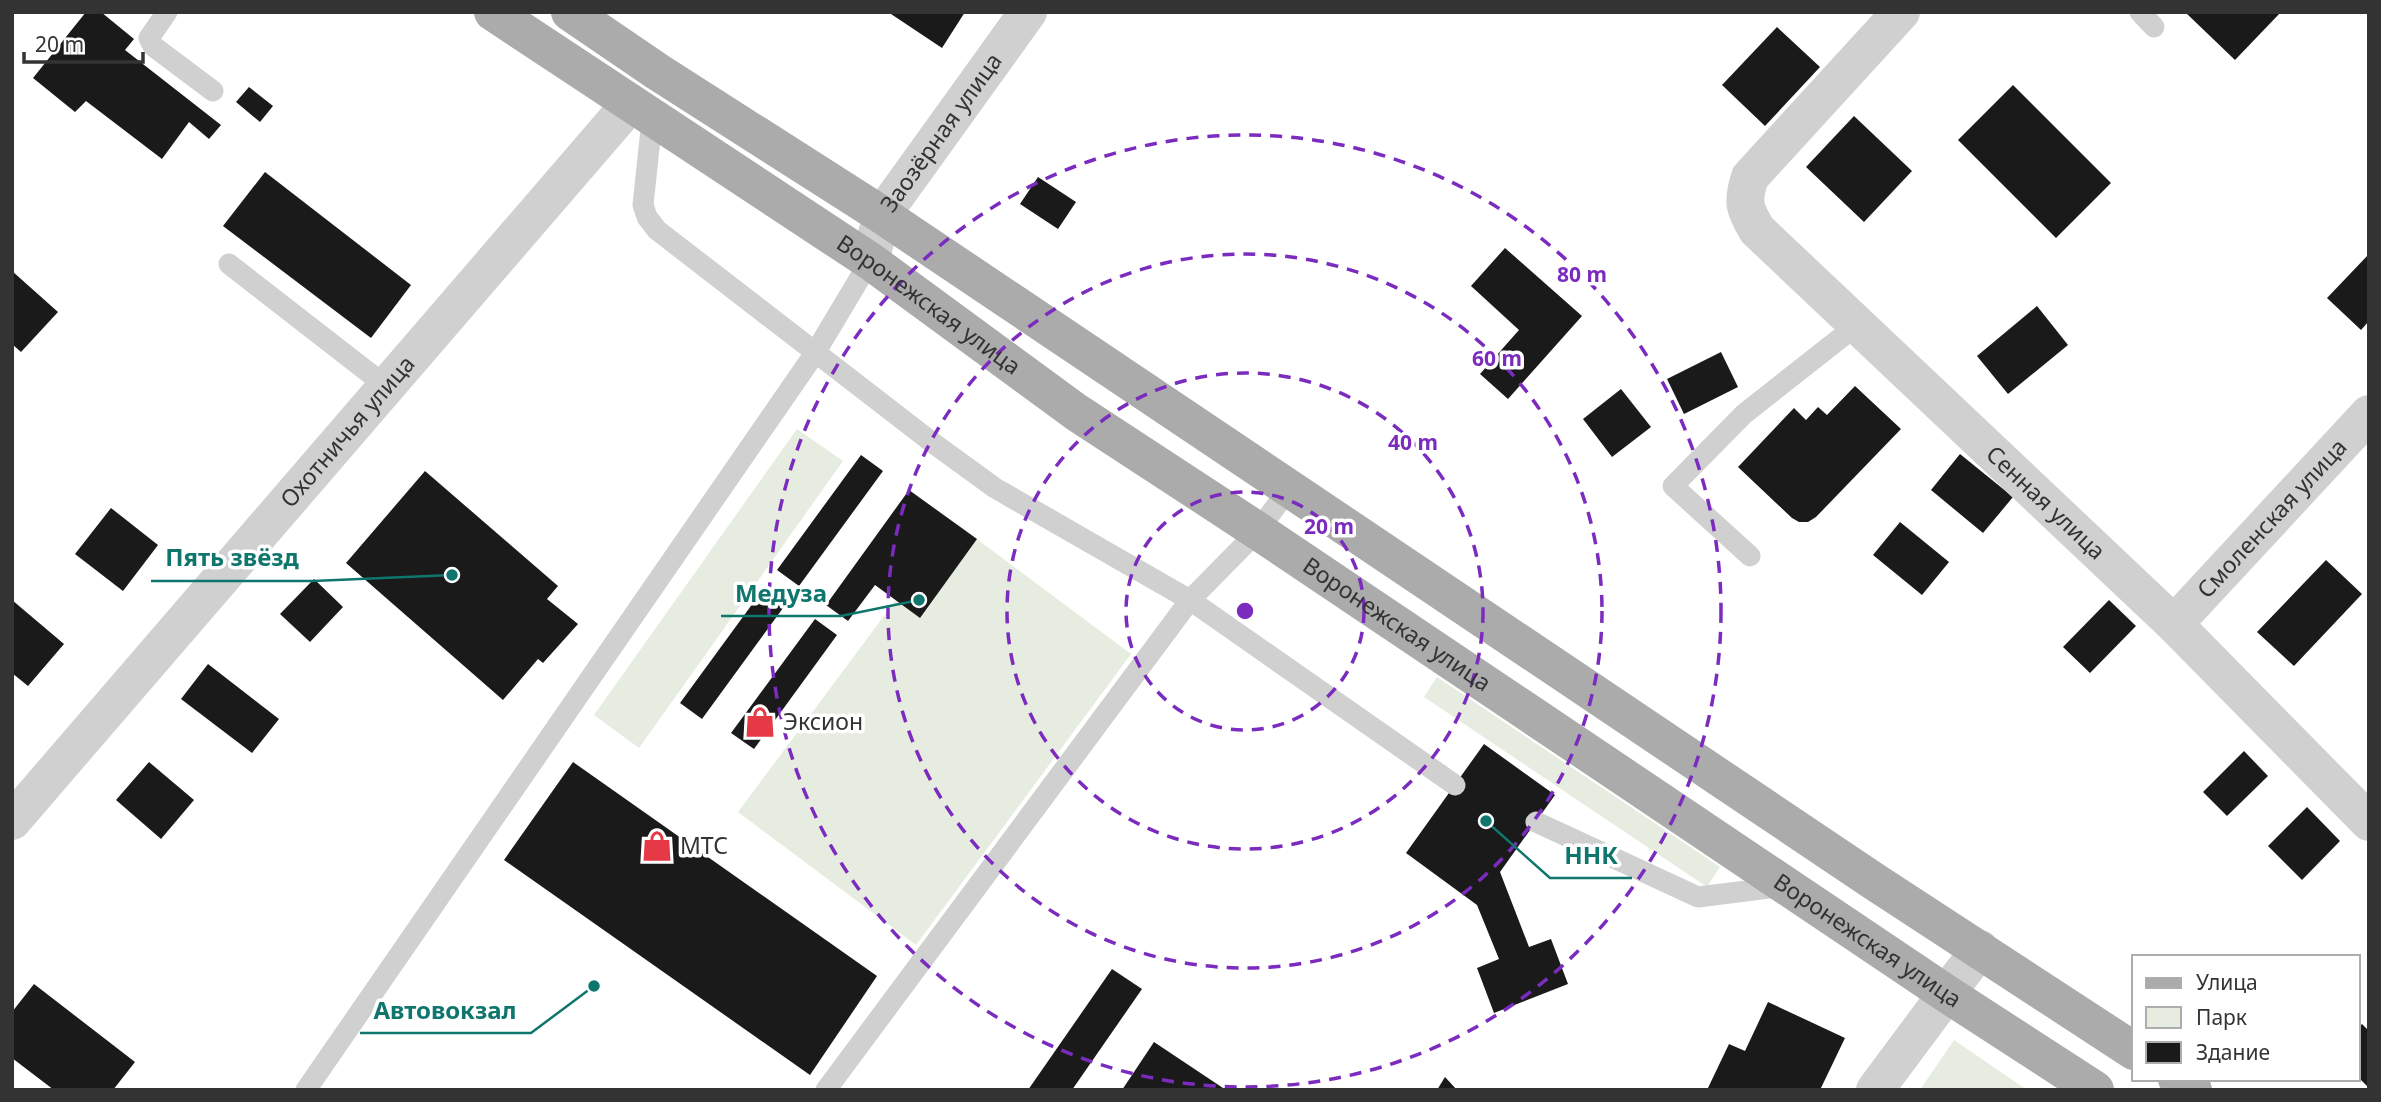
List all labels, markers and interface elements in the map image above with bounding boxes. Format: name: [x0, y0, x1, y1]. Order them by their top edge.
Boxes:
scale bar: [24, 21, 144, 65]
text: 20 m: [35, 30, 84, 58]
street label: Заозёрная улица: [872, 46, 1009, 218]
street label: Воронежская улица: [831, 227, 1028, 381]
text: 80 m: [1557, 260, 1607, 288]
text: 60 m: [1472, 344, 1522, 372]
street label: Охотничья улица: [272, 348, 421, 514]
text: 40 m: [1388, 428, 1438, 456]
street label: Смоленская улица: [2189, 431, 2353, 604]
street label: Сенная улица: [1980, 438, 2113, 566]
text: 20 m: [1304, 512, 1354, 540]
callout: Пять звёзд: [151, 536, 313, 581]
text: Пять звёзд: [165, 540, 300, 573]
street label: Воронежская улица: [1297, 549, 1498, 698]
callout: Медуза: [721, 571, 841, 616]
text: Медуза: [735, 576, 827, 609]
centre of rings: [1233, 599, 1257, 623]
shop icon: Эксион: [743, 705, 777, 739]
place label: Эксион: [783, 705, 863, 737]
shop icon: МТС: [640, 829, 674, 863]
place label: МТС: [680, 829, 728, 861]
callout: ННК: [1550, 833, 1632, 878]
text: ННК: [1564, 838, 1618, 871]
street label: Воронежская улица: [1768, 865, 1968, 1014]
legend: [2132, 955, 2360, 1081]
text: Улица: [2196, 968, 2258, 996]
callout: Автовокзал: [360, 988, 531, 1033]
text: Автовокзал: [373, 993, 517, 1026]
text: Парк: [2196, 1003, 2247, 1031]
text: Здание: [2196, 1038, 2270, 1066]

